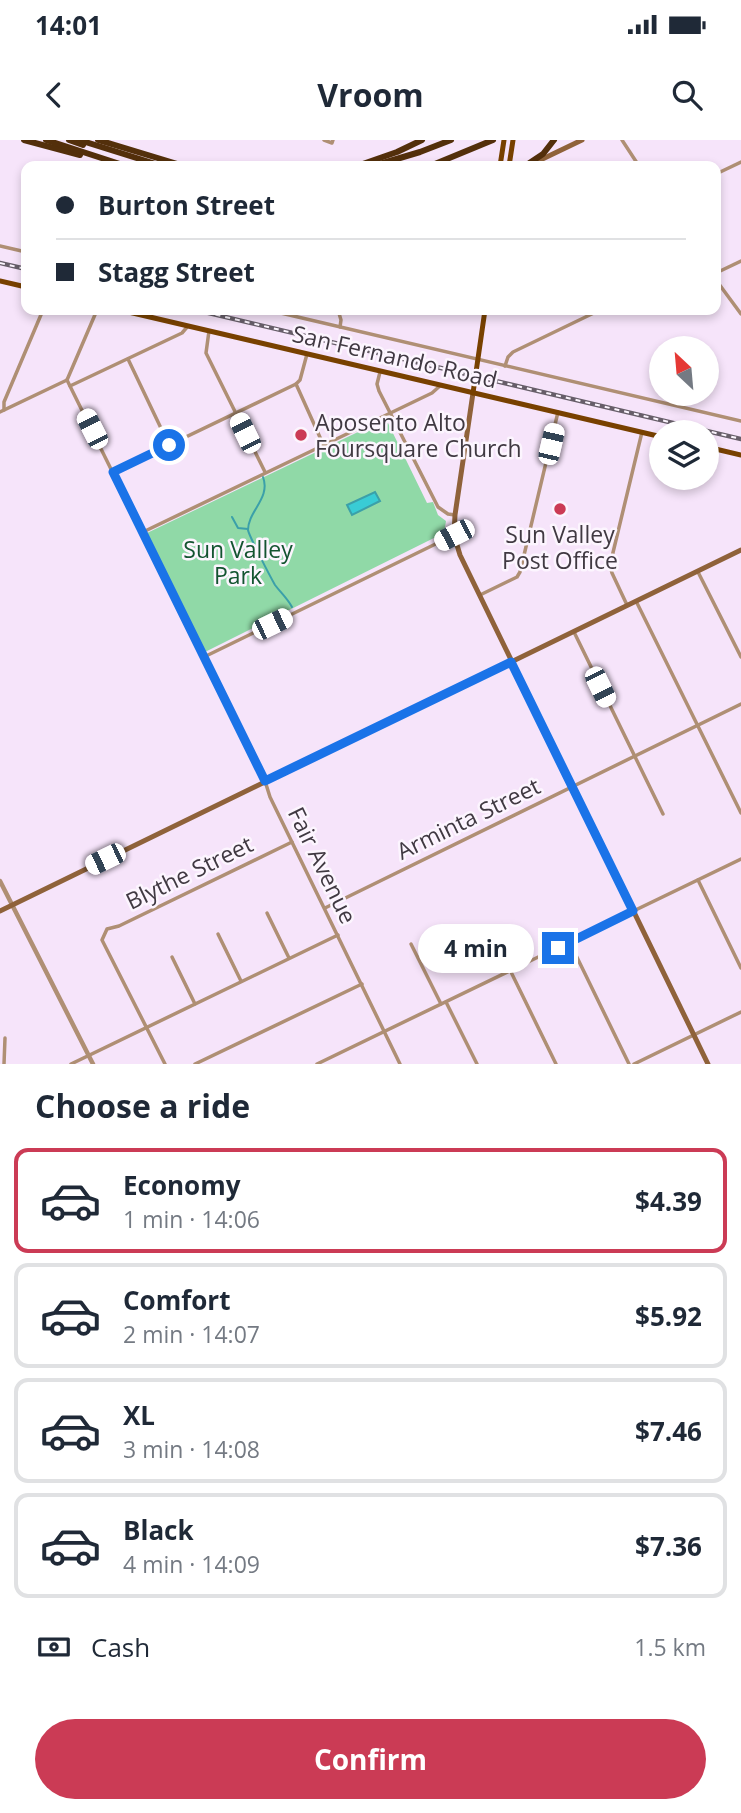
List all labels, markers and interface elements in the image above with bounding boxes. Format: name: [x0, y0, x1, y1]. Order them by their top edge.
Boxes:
text: 14:01: [35, 7, 102, 43]
text: Vroom: [317, 73, 424, 116]
icon: back: [35, 76, 73, 114]
icon: search: [668, 76, 706, 114]
text: Burton Street: [98, 187, 275, 223]
text: Stagg Street: [98, 254, 255, 290]
street label: San Fernando Road: [289, 317, 501, 395]
north arrow: [649, 336, 719, 406]
map controls: [649, 336, 719, 490]
car: [74, 406, 111, 452]
place label: Aposento Alto Foursquare Church: [315, 406, 522, 464]
car: [227, 410, 264, 456]
button: layers: [649, 420, 719, 490]
car: [537, 421, 566, 467]
marker: Aposento Alto Foursquare Church: [293, 427, 309, 443]
route start: [153, 429, 185, 461]
marker: Sun Valley Post Office: [552, 501, 568, 517]
car: [431, 516, 478, 554]
place label: Sun Valley Post Office: [502, 518, 618, 576]
park label: Sun Valley Park: [183, 533, 293, 591]
car: [249, 605, 296, 643]
car: [582, 664, 619, 710]
street label: Arminta Street: [391, 769, 545, 867]
street label: Fair Avenue: [281, 801, 365, 929]
street label: Blythe Street: [120, 827, 258, 917]
car: [82, 840, 129, 878]
callout: 4 min: [418, 924, 534, 972]
text: 4 min: [444, 932, 508, 964]
route end: [542, 932, 574, 964]
text: Choose a ride: [35, 1084, 250, 1127]
text: Economy: [123, 1167, 241, 1203]
icon: car: [39, 1169, 102, 1232]
text: $4.39: [635, 1183, 702, 1219]
text: 1 min · 14:06: [123, 1203, 260, 1235]
text: Comfort: [123, 1282, 230, 1318]
icon: car: [39, 1284, 102, 1347]
text: $5.92: [635, 1298, 702, 1334]
text: 2 min · 14:07: [123, 1318, 260, 1350]
text: XL: [123, 1397, 155, 1433]
icon: car: [39, 1399, 102, 1462]
text: $7.46: [635, 1413, 702, 1449]
text: 3 min · 14:08: [123, 1433, 260, 1465]
text: Black: [123, 1512, 194, 1548]
icon: car: [39, 1514, 102, 1577]
text: $7.36: [635, 1528, 702, 1564]
text: 4 min · 14:09: [123, 1548, 260, 1580]
icon: cash: [35, 1628, 73, 1666]
text: Cash: [91, 1629, 150, 1665]
text: 1.5 km: [634, 1631, 706, 1663]
button: Confirm: [35, 1719, 706, 1799]

